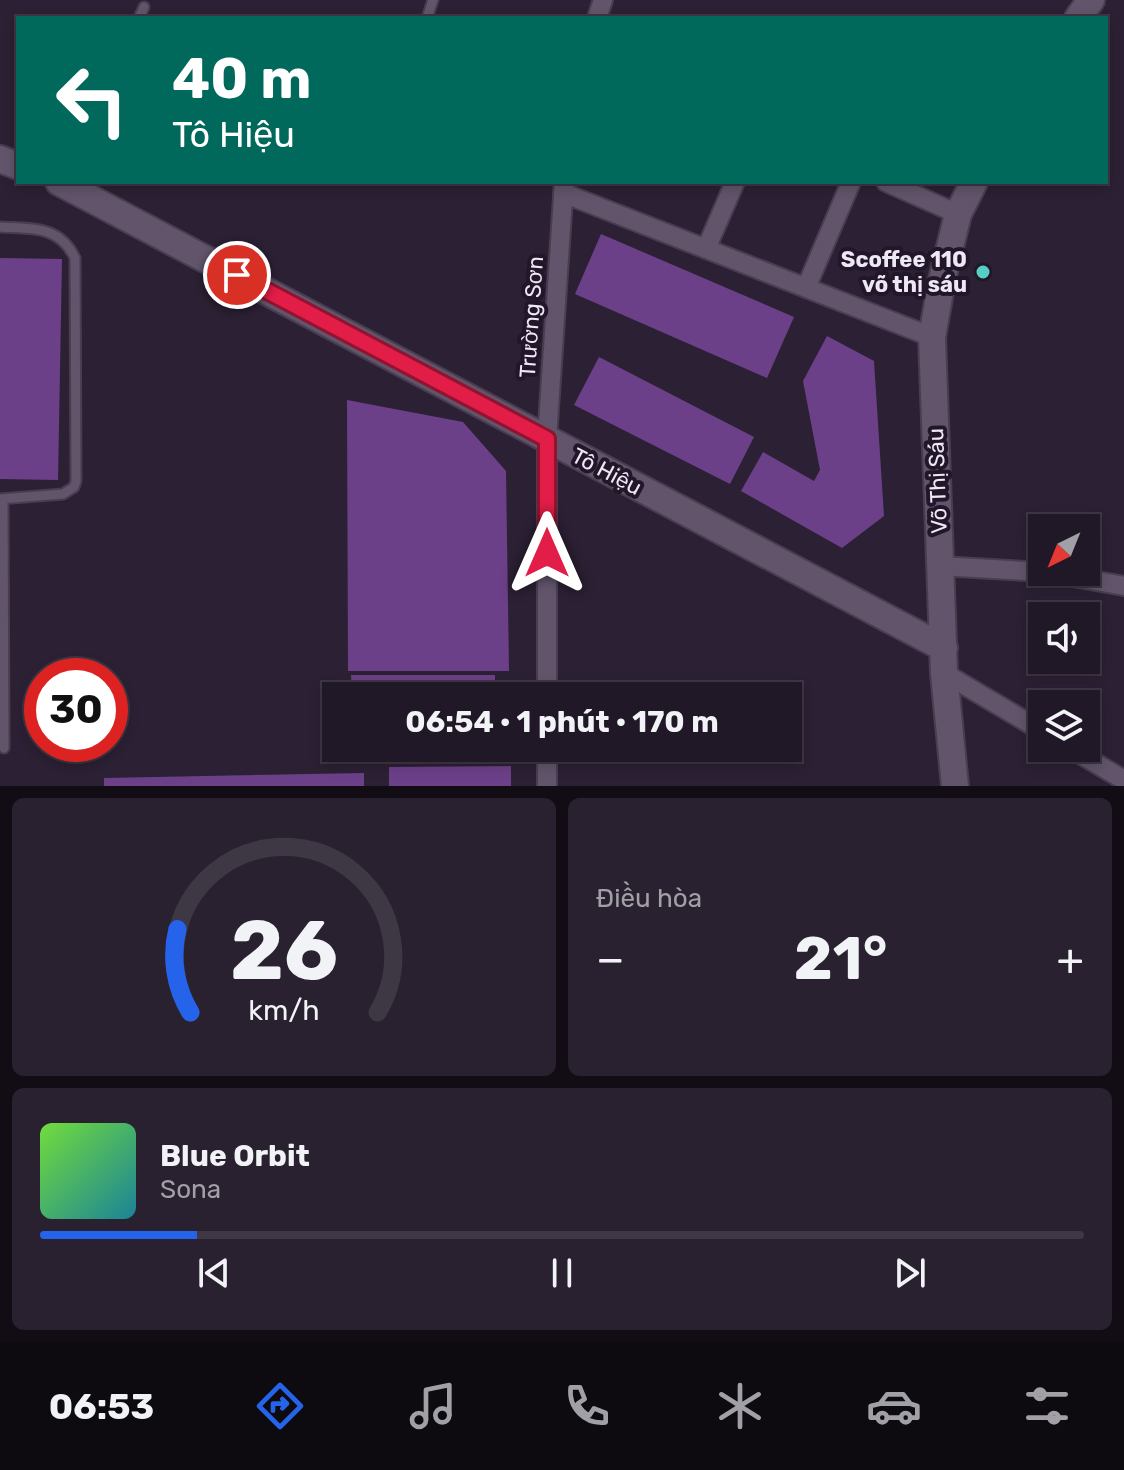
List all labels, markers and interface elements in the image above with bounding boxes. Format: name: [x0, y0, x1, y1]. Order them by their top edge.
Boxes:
text: 40 m: [172, 46, 312, 112]
icon: left: [40, 48, 144, 152]
text: Tô Hiệu: [172, 113, 295, 156]
pin: [203, 241, 271, 309]
place label: Scoffee 110 võ thị sáu: [841, 246, 967, 298]
icon: arrive: [215, 253, 259, 297]
street label: Trường Sơn: [514, 255, 549, 379]
marker: Scoffee 110 võ thị sáu: [974, 263, 992, 281]
street label: Võ Thị Sáu: [922, 428, 953, 534]
street label: Tô Hiệu: [567, 442, 646, 501]
position arrow: [505, 511, 589, 595]
north arrow: [1028, 514, 1100, 586]
map controls: [1028, 514, 1100, 762]
button: sound: [1028, 602, 1100, 674]
speed limit sign: 30: [24, 658, 128, 762]
button: layers: [1028, 690, 1100, 762]
text: 06:54 · 1 phút · 170 m: [405, 704, 719, 740]
text: Điều hòa: [596, 883, 702, 914]
text: 26: [230, 901, 338, 1000]
text: 21°: [794, 923, 887, 994]
text: −: [596, 933, 625, 985]
text: +: [1057, 933, 1084, 985]
text: km/h: [248, 993, 320, 1027]
text: Blue Orbit: [160, 1138, 310, 1174]
text: Sona: [160, 1174, 221, 1205]
icon: previous: [192, 1251, 236, 1295]
icon: pause: [540, 1251, 584, 1295]
icon: next: [888, 1251, 932, 1295]
icon: directions: [252, 1378, 308, 1434]
icon: music: [405, 1378, 461, 1434]
icon: phone: [559, 1378, 615, 1434]
icon: climate: [712, 1378, 768, 1434]
icon: car: [866, 1378, 922, 1434]
icon: filters: [1019, 1378, 1075, 1434]
text: 06:53: [49, 1385, 154, 1428]

